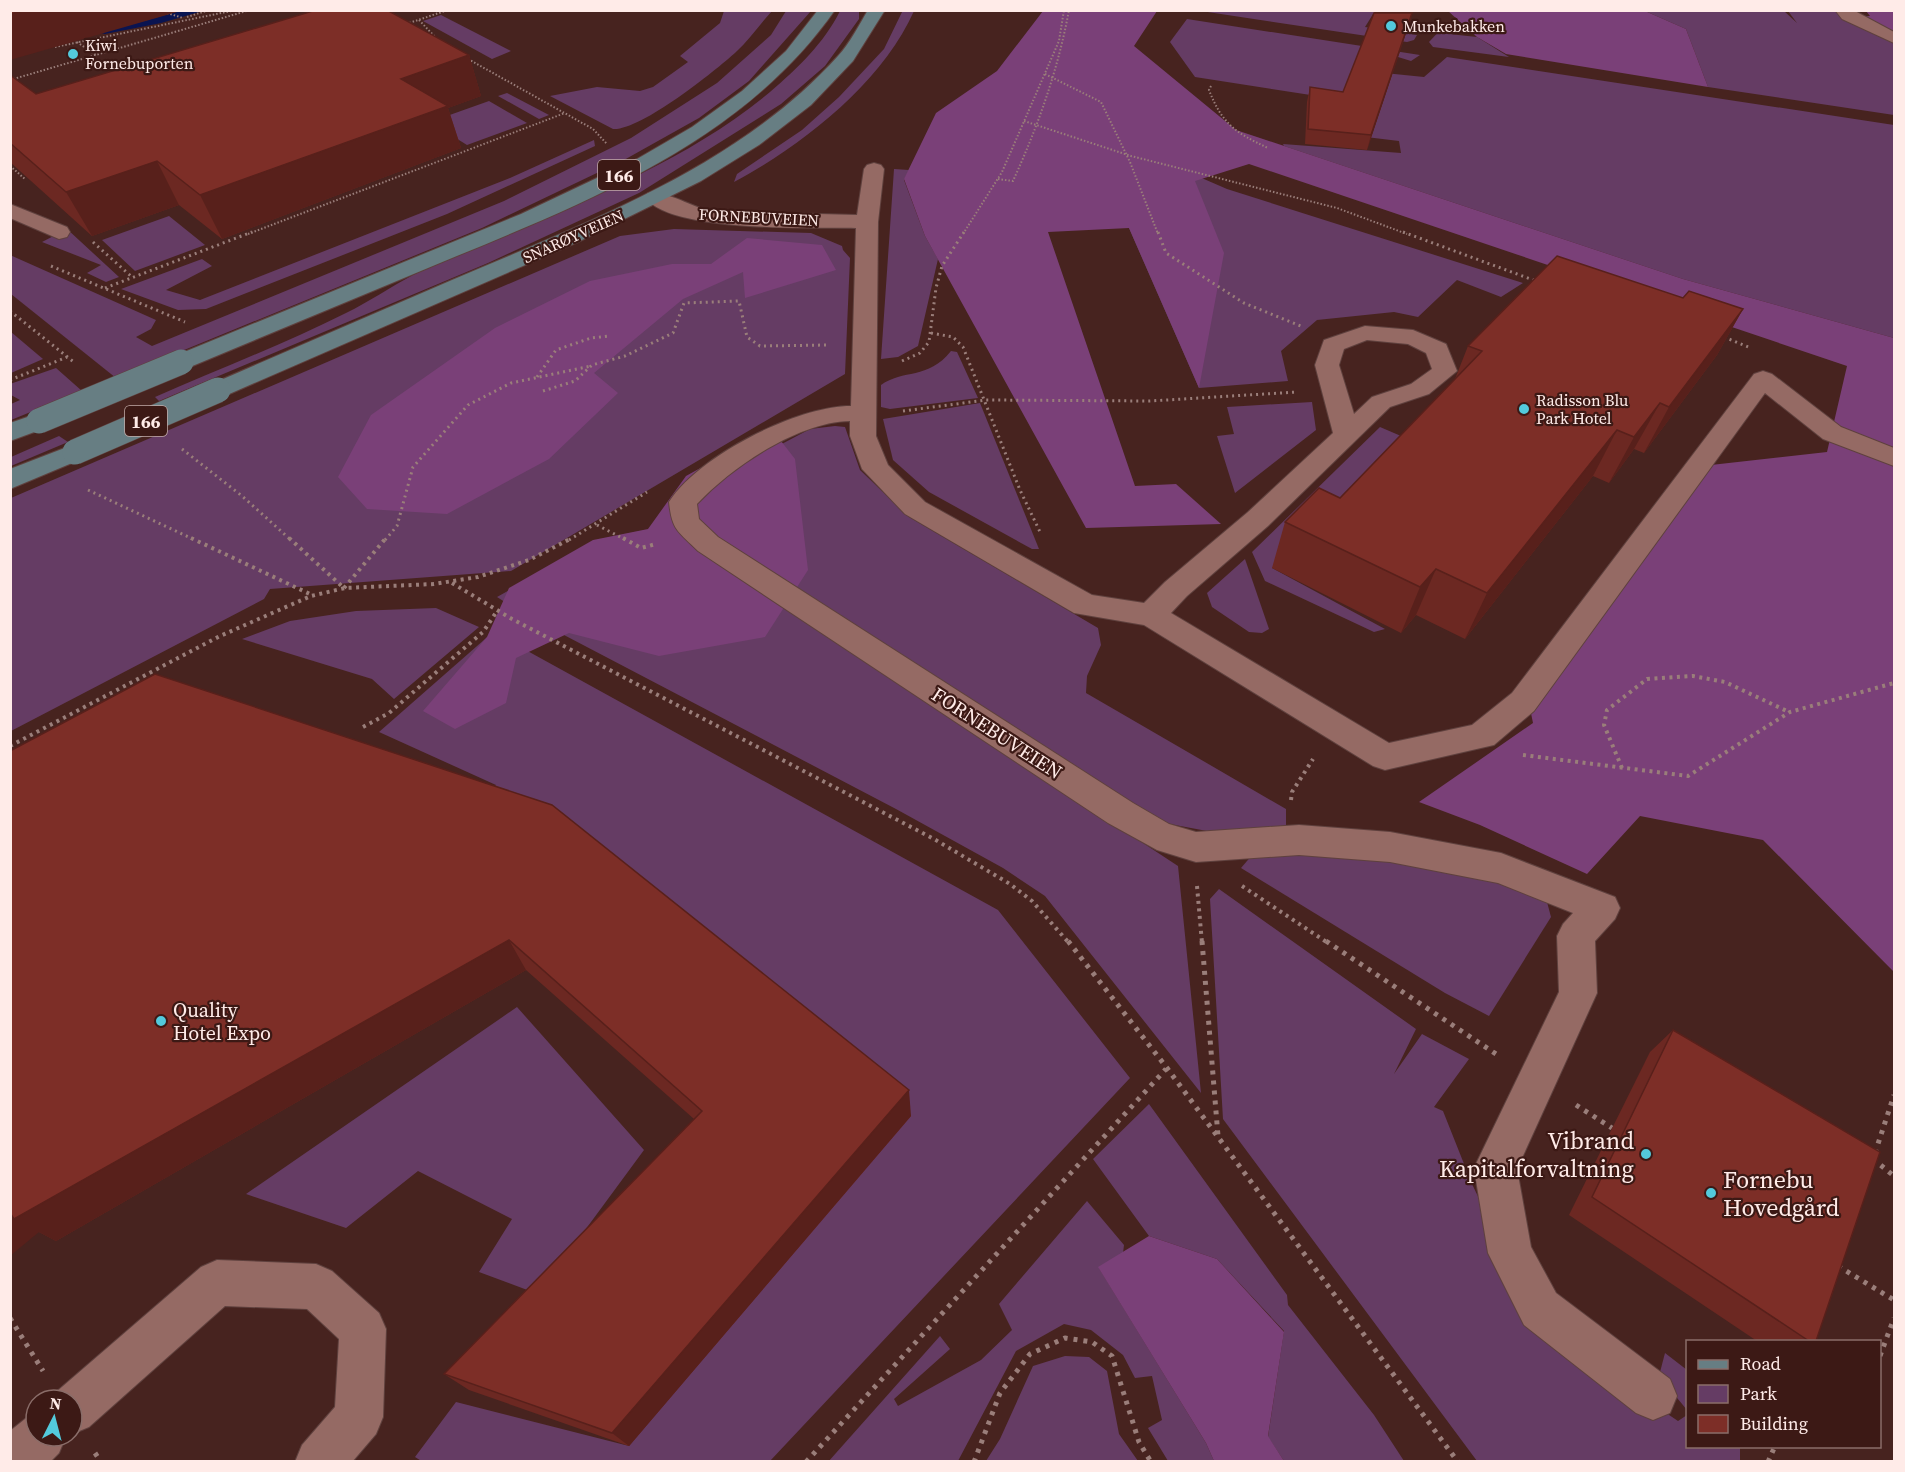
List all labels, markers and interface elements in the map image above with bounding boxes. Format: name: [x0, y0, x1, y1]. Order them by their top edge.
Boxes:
place label: Munkebakken: [1403, 15, 1505, 37]
marker: Munkebakken: [1384, 19, 1398, 33]
place label: Kiwi Fornebuporten: [85, 34, 194, 74]
marker: Kiwi Fornebuporten: [66, 47, 80, 61]
road number: 166: [598, 160, 640, 190]
street label: FORNEBUVEIEN: [698, 203, 820, 231]
street label: SNARØYVEIEN: [519, 204, 627, 268]
place label: Radisson Blu Park Hotel: [1536, 389, 1628, 429]
marker: Radisson Blu Park Hotel: [1517, 402, 1531, 416]
road number: 166: [125, 406, 167, 436]
street label: FORNEBUVEIEN: [926, 680, 1068, 786]
place label: Quality Hotel Expo: [173, 996, 271, 1047]
marker: Quality Hotel Expo: [154, 1014, 168, 1028]
place label: Vibrand Kapitalforvaltning: [1439, 1124, 1634, 1185]
marker: Vibrand Kapitalforvaltning: [1639, 1147, 1653, 1161]
place label: Fornebu Hovedgård: [1723, 1163, 1840, 1224]
marker: Fornebu Hovedgård: [1704, 1186, 1718, 1200]
legend: [1686, 1340, 1881, 1448]
text: Road: [1740, 1351, 1781, 1376]
text: Park: [1740, 1381, 1777, 1406]
north arrow: [24, 1388, 84, 1448]
text: N: [49, 1392, 63, 1415]
text: Building: [1740, 1411, 1808, 1436]

